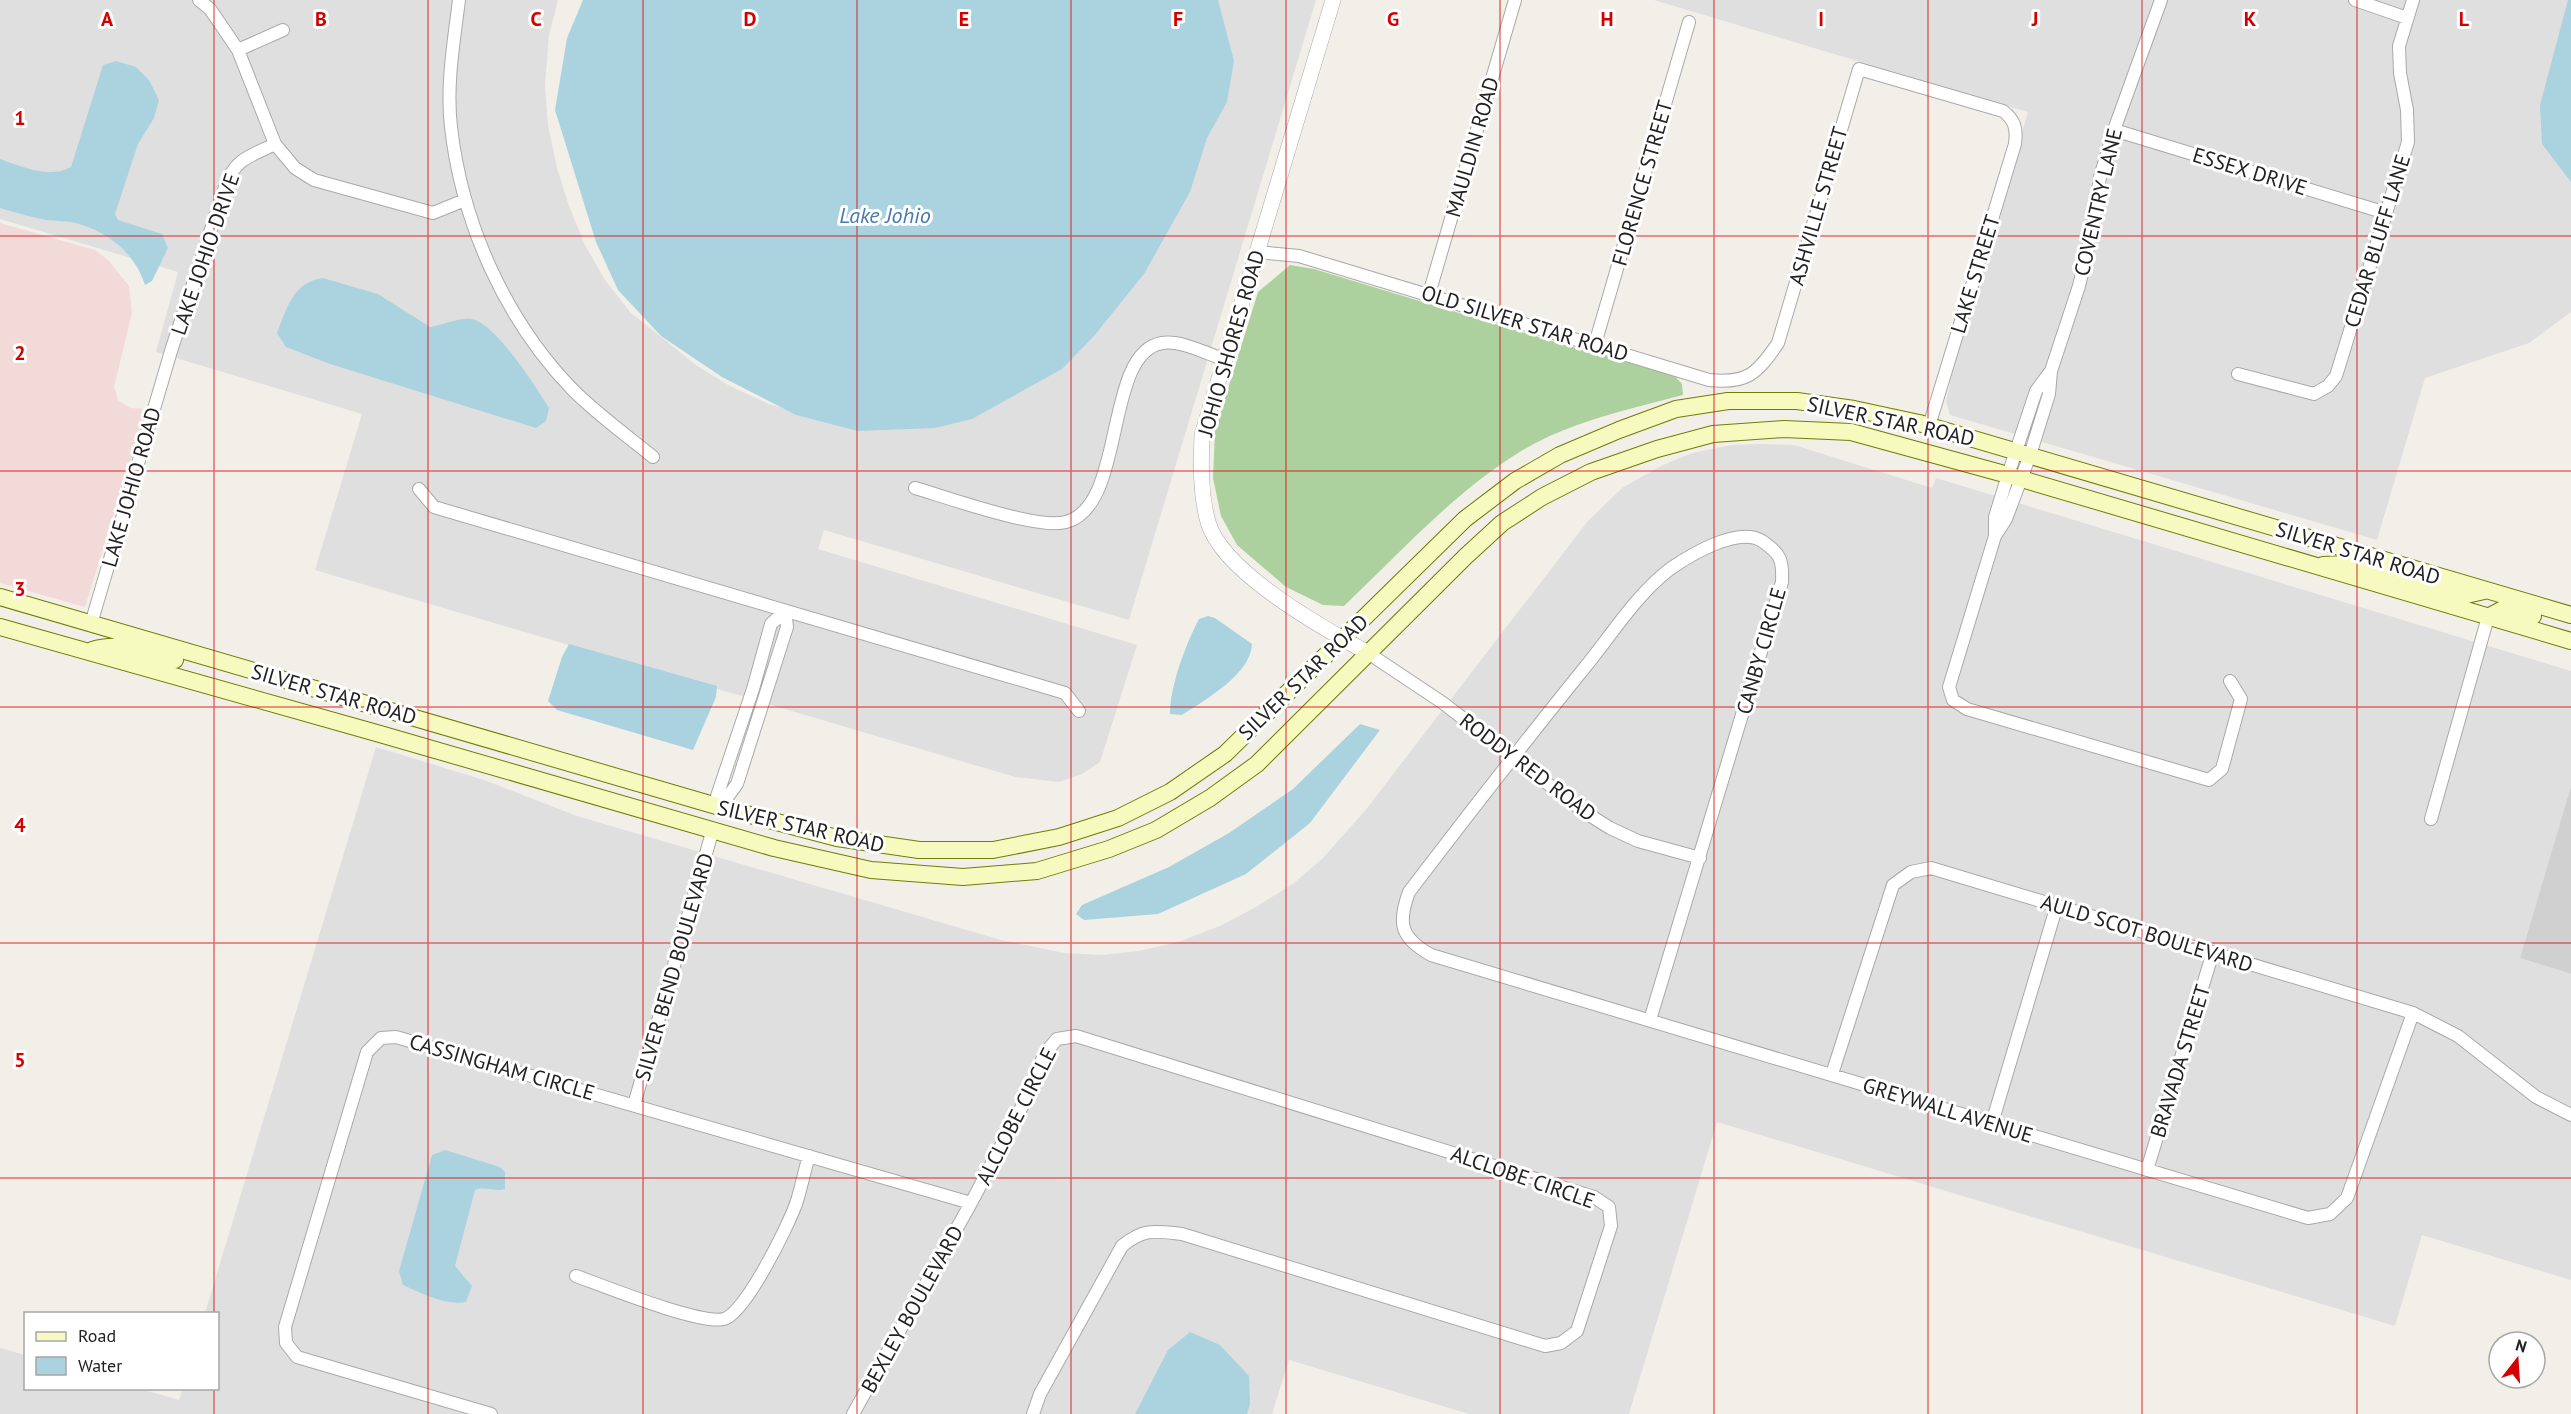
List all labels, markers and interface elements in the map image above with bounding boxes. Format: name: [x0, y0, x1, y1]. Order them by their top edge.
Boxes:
text: A: [101, 6, 114, 32]
text: B: [315, 6, 327, 32]
text: C: [530, 6, 542, 32]
text: D: [744, 6, 757, 32]
text: E: [959, 6, 969, 32]
text: F: [1173, 6, 1183, 32]
text: G: [1387, 6, 1399, 32]
text: H: [1600, 6, 1614, 32]
text: I: [1818, 6, 1824, 32]
text: J: [2031, 6, 2038, 32]
text: K: [2244, 6, 2257, 32]
text: L: [2459, 6, 2470, 32]
street label: MAULDIN ROAD: [1439, 74, 1505, 220]
street label: FLORENCE STREET: [1605, 97, 1679, 269]
text: 1: [14, 105, 26, 131]
street label: ASHVILLE STREET: [1782, 123, 1854, 288]
street label: COVENTRY LANE: [2068, 125, 2128, 279]
street label: ESSEX DRIVE: [2189, 141, 2311, 201]
street label: CEDAR BLUFF LANE: [2338, 151, 2416, 331]
street label: LAKE JOHIO DRIVE: [165, 170, 245, 338]
water label: Lake Johio: [839, 201, 931, 229]
street label: LAKE STREET: [1944, 211, 2006, 336]
street label: JOHIO SHORES ROAD: [1191, 247, 1270, 440]
street label: OLD SILVER STAR ROAD: [1418, 279, 1632, 367]
text: 2: [14, 340, 26, 366]
street label: SILVER STAR ROAD: [1805, 390, 1977, 452]
street label: LAKE JOHIO ROAD: [95, 404, 167, 570]
street label: SILVER STAR ROAD: [2273, 515, 2443, 591]
text: 3: [14, 576, 26, 602]
street label: CANBY CIRCLE: [1730, 584, 1792, 718]
street label: SILVER STAR ROAD: [1232, 608, 1374, 746]
street label: SILVER STAR ROAD: [248, 658, 420, 730]
street label: RODDY RED ROAD: [1454, 707, 1602, 827]
street label: SILVER STAR ROAD: [715, 794, 887, 858]
text: 4: [14, 812, 26, 838]
street label: SILVER BEND BOULEVARD: [628, 850, 720, 1084]
street label: AULD SCOT BOULEVARD: [2038, 888, 2256, 978]
street label: BRAVADA STREET: [2144, 981, 2216, 1141]
street label: CASSINGHAM CIRCLE: [406, 1028, 598, 1106]
street label: ALCLOBE CIRCLE: [970, 1043, 1062, 1189]
text: 5: [14, 1047, 26, 1073]
street label: GREYWALL AVENUE: [1860, 1071, 2036, 1149]
street label: ALCLOBE CIRCLE: [1447, 1140, 1599, 1214]
street label: BEXLEY BOULEVARD: [855, 1221, 969, 1397]
legend: [24, 1312, 219, 1390]
text: Road: [78, 1324, 116, 1347]
north arrow: [2487, 1330, 2547, 1390]
text: N: [2513, 1335, 2529, 1357]
text: Water: [78, 1354, 122, 1377]

